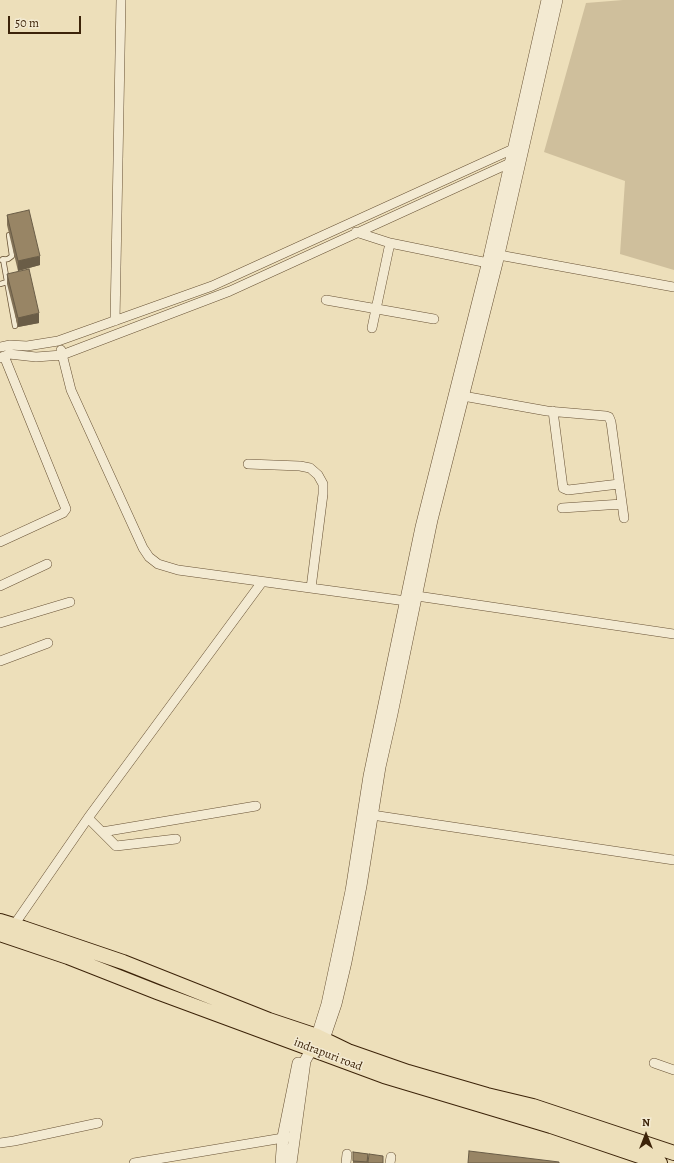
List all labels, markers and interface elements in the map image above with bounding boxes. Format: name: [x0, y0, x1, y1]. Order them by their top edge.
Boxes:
scale bar: [10, 8, 83, 34]
text: 50 m: [15, 15, 39, 31]
street label: indrapuri road: [292, 1035, 364, 1075]
north arrow: [626, 1115, 666, 1155]
text: N: [642, 1115, 650, 1130]

